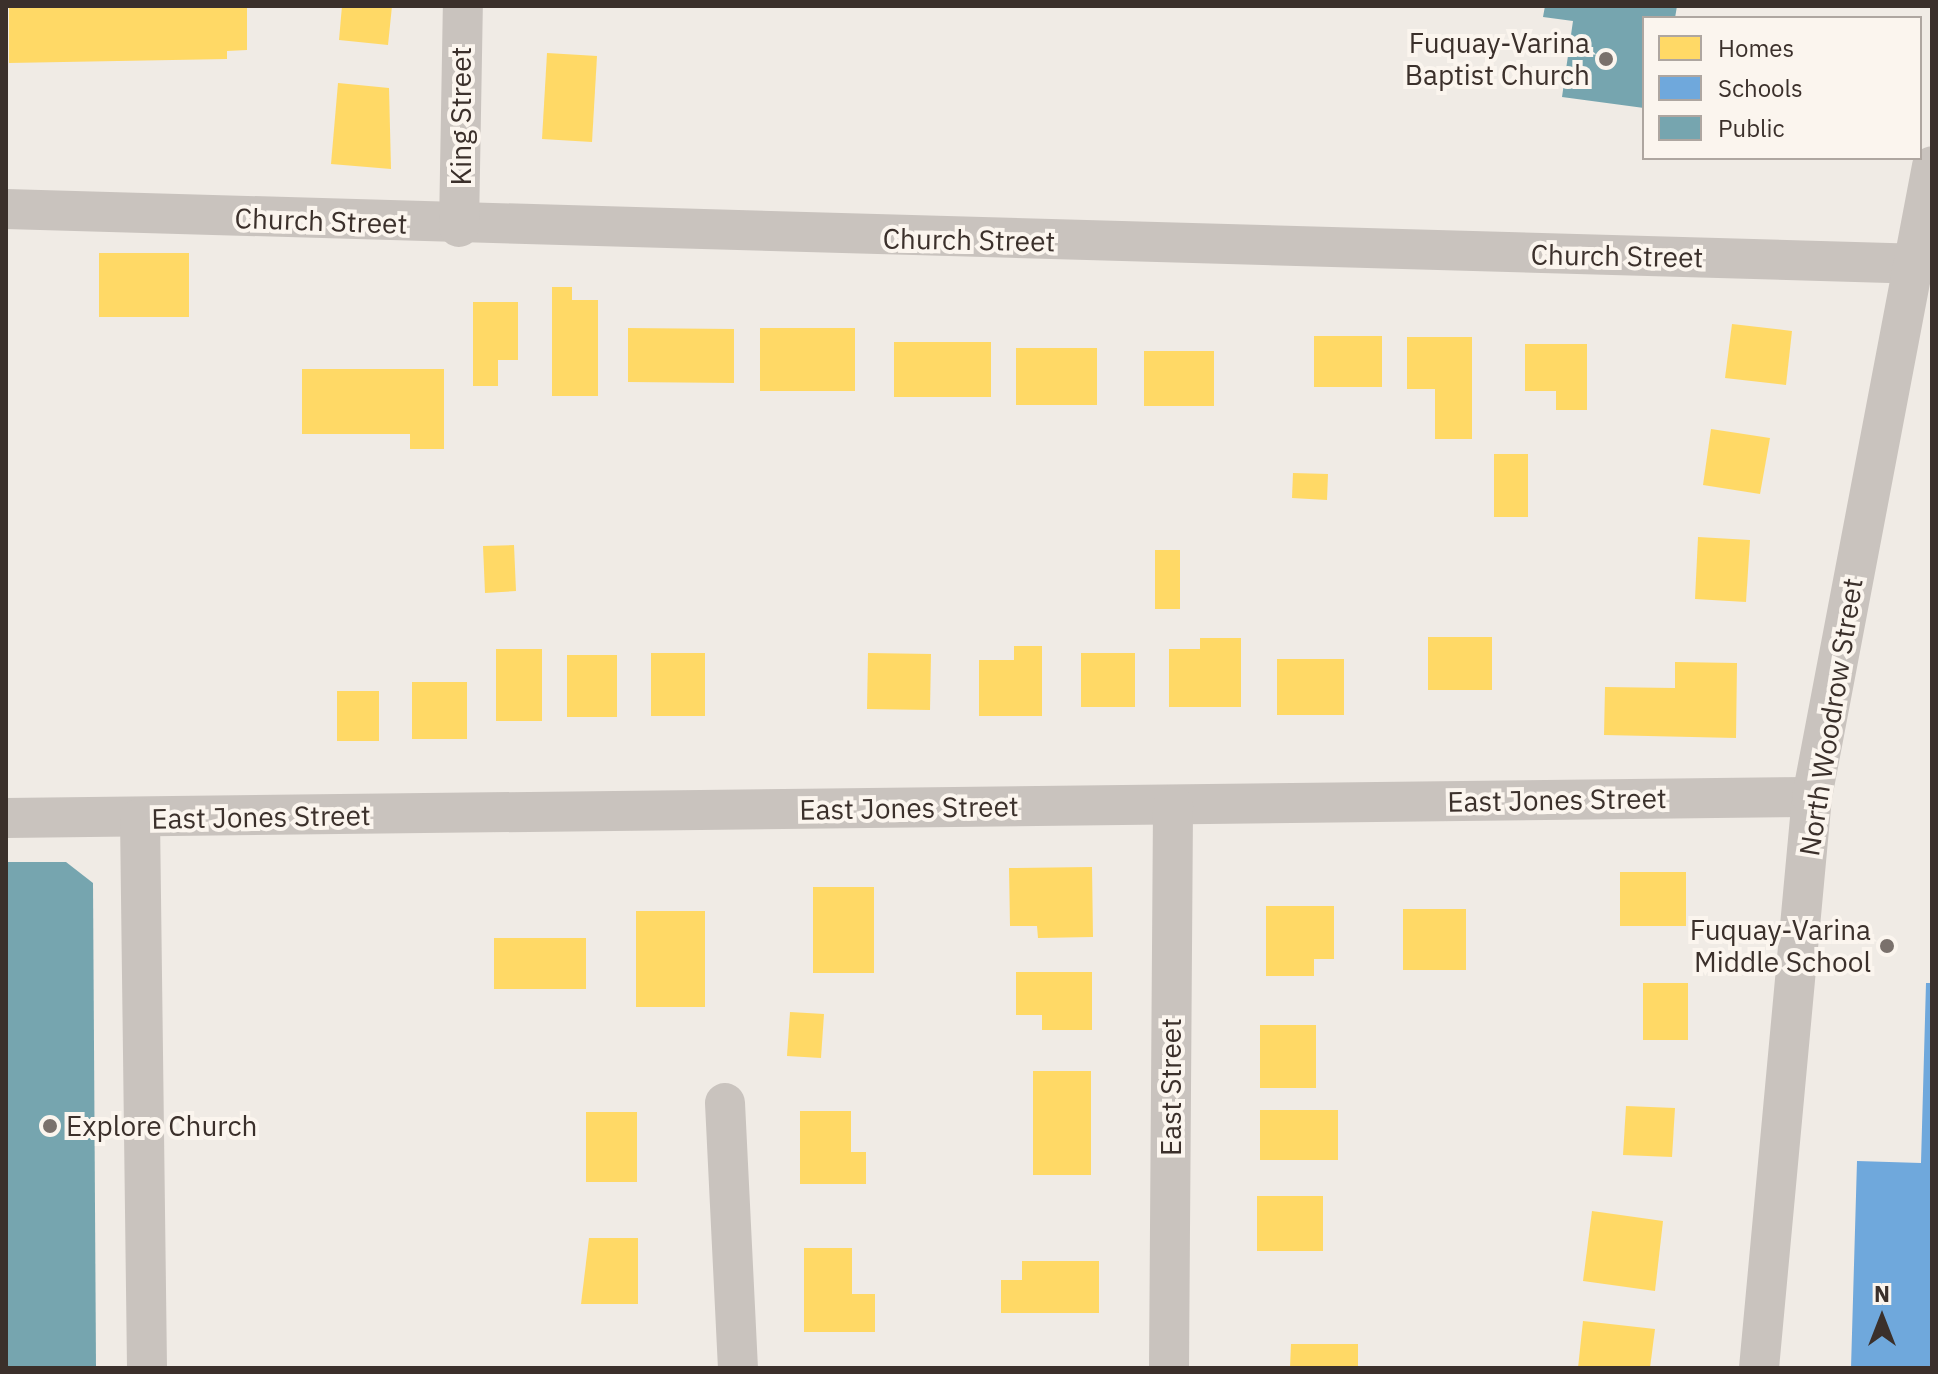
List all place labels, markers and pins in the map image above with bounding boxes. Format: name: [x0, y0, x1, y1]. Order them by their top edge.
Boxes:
place label: Fuquay-Varina Baptist Church: [1405, 26, 1590, 92]
marker: Fuquay-Varina Baptist Church: [1597, 50, 1615, 68]
place label: Fuquay-Varina Middle School: [1690, 913, 1871, 979]
marker: Fuquay-Varina Middle School: [1878, 937, 1896, 955]
place label: Explore Church: [66, 1109, 257, 1143]
marker: Explore Church: [41, 1117, 59, 1135]

